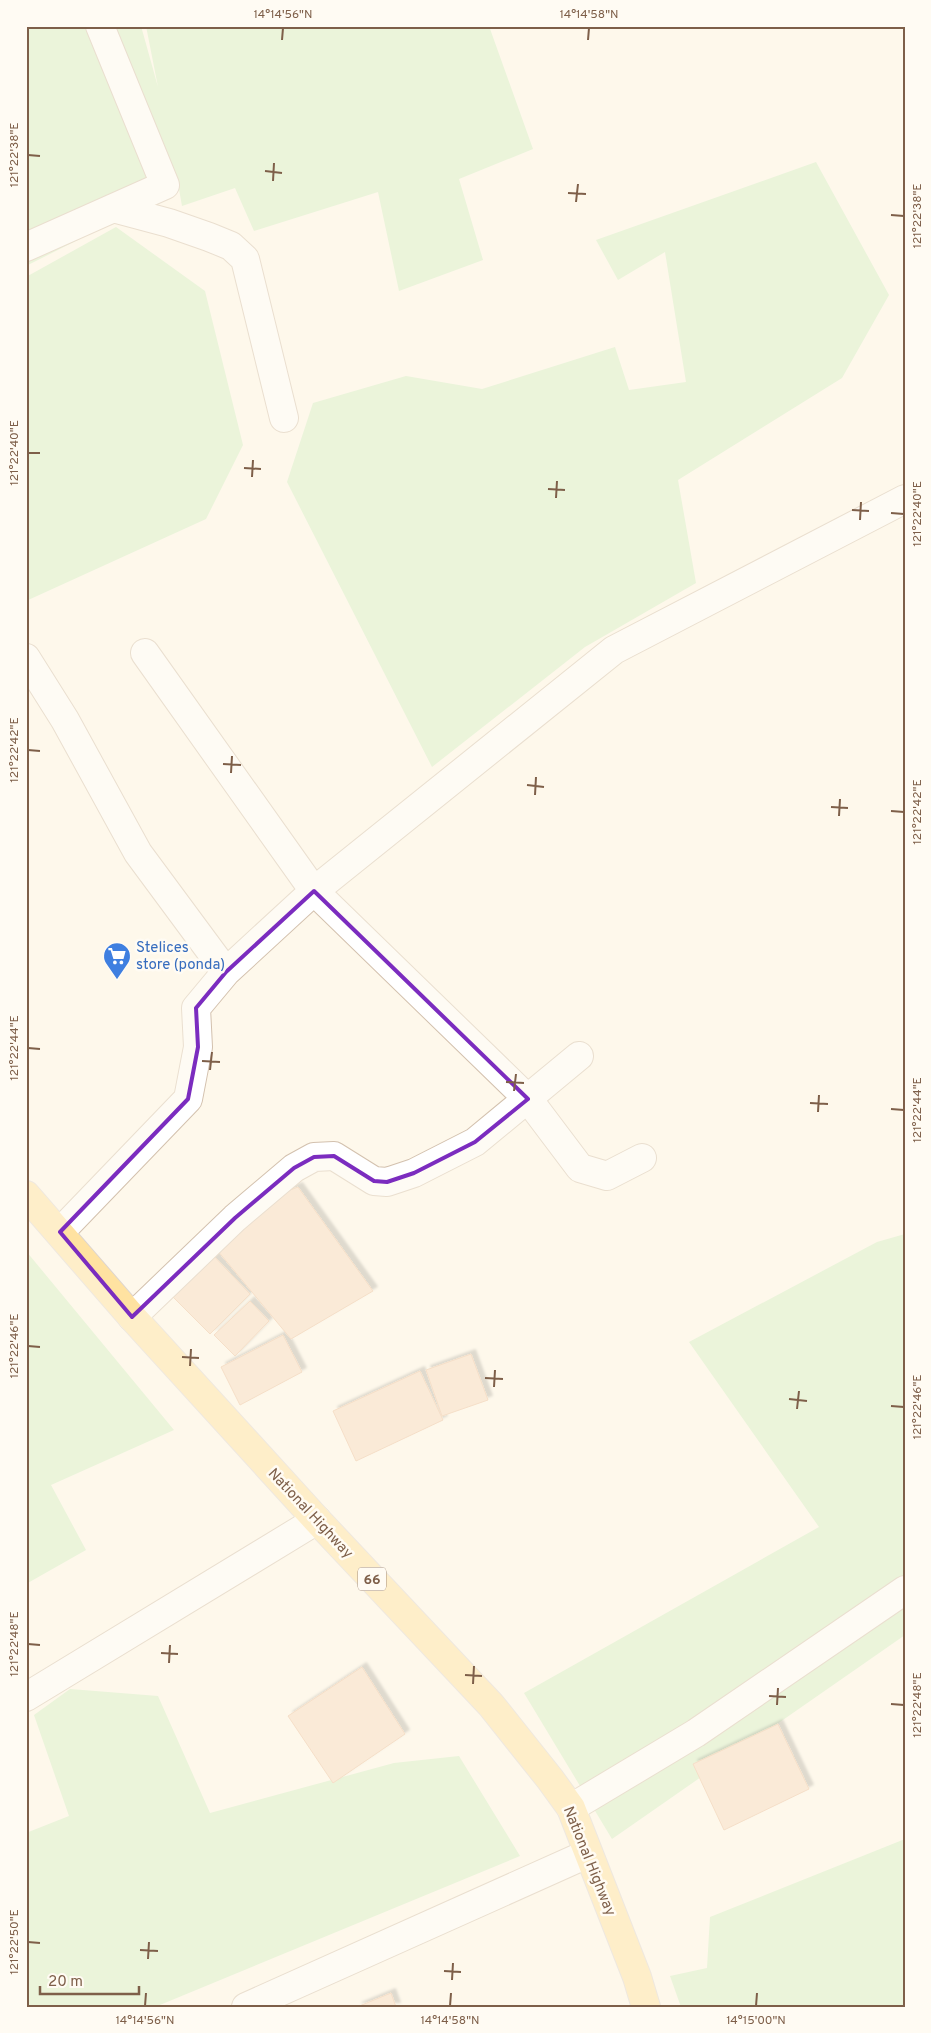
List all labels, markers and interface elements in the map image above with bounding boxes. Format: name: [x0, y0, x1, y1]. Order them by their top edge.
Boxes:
text: 14°14'56"N: [254, 7, 312, 23]
text: 14°14'58"N: [560, 7, 618, 23]
text: 121°22'38"E: [7, 122, 23, 188]
text: 121°22'38"E: [910, 183, 926, 249]
text: 121°22'40"E: [7, 420, 23, 486]
text: 121°22'40"E: [910, 481, 926, 547]
text: 121°22'42"E: [7, 717, 23, 783]
text: 121°22'42"E: [910, 779, 926, 845]
place label: Stelices store (ponda): [136, 939, 225, 975]
supermarket icon: Stelices store (ponda): [102, 941, 132, 980]
text: 121°22'44"E: [7, 1015, 23, 1081]
text: 121°22'44"E: [910, 1077, 926, 1143]
text: 121°22'46"E: [7, 1313, 23, 1379]
text: 121°22'46"E: [910, 1374, 926, 1440]
street label: National Highway: [263, 1465, 357, 1563]
road number: 66: [358, 1568, 386, 1590]
text: 121°22'48"E: [7, 1611, 23, 1677]
text: 121°22'48"E: [910, 1672, 926, 1738]
street label: National Highway: [558, 1804, 619, 1919]
text: 121°22'50"E: [7, 1909, 23, 1975]
scale bar: [40, 1963, 139, 1995]
text: 20 m: [48, 1973, 83, 1992]
text: 14°14'56"N: [116, 2013, 174, 2029]
text: 14°14'58"N: [421, 2013, 479, 2029]
text: 14°15'00"N: [726, 2013, 786, 2029]

